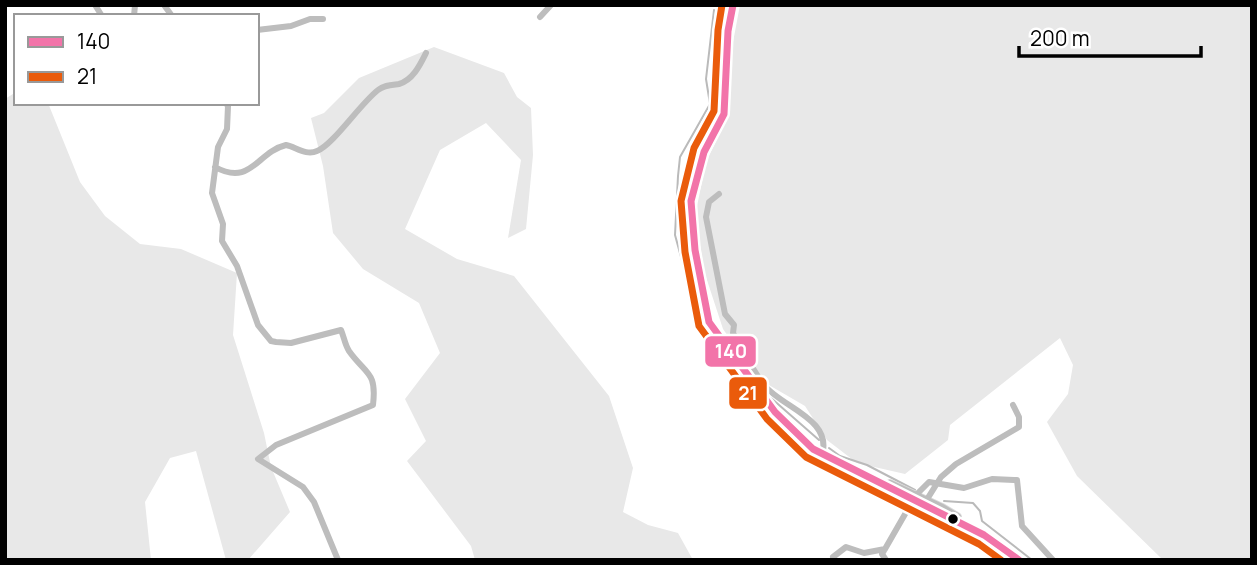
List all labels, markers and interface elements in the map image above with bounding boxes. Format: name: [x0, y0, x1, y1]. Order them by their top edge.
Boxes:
legend: [14, 14, 259, 105]
scale bar: [1019, 14, 1201, 58]
text: 200 m: [1030, 24, 1090, 52]
text: 140: [77, 27, 110, 55]
text: 21: [77, 62, 97, 90]
line badge: 140: [704, 335, 757, 368]
text: 140: [715, 338, 747, 364]
line badge: 21: [728, 376, 768, 410]
text: 21: [738, 380, 758, 406]
unlabelled marker: [946, 512, 960, 526]

